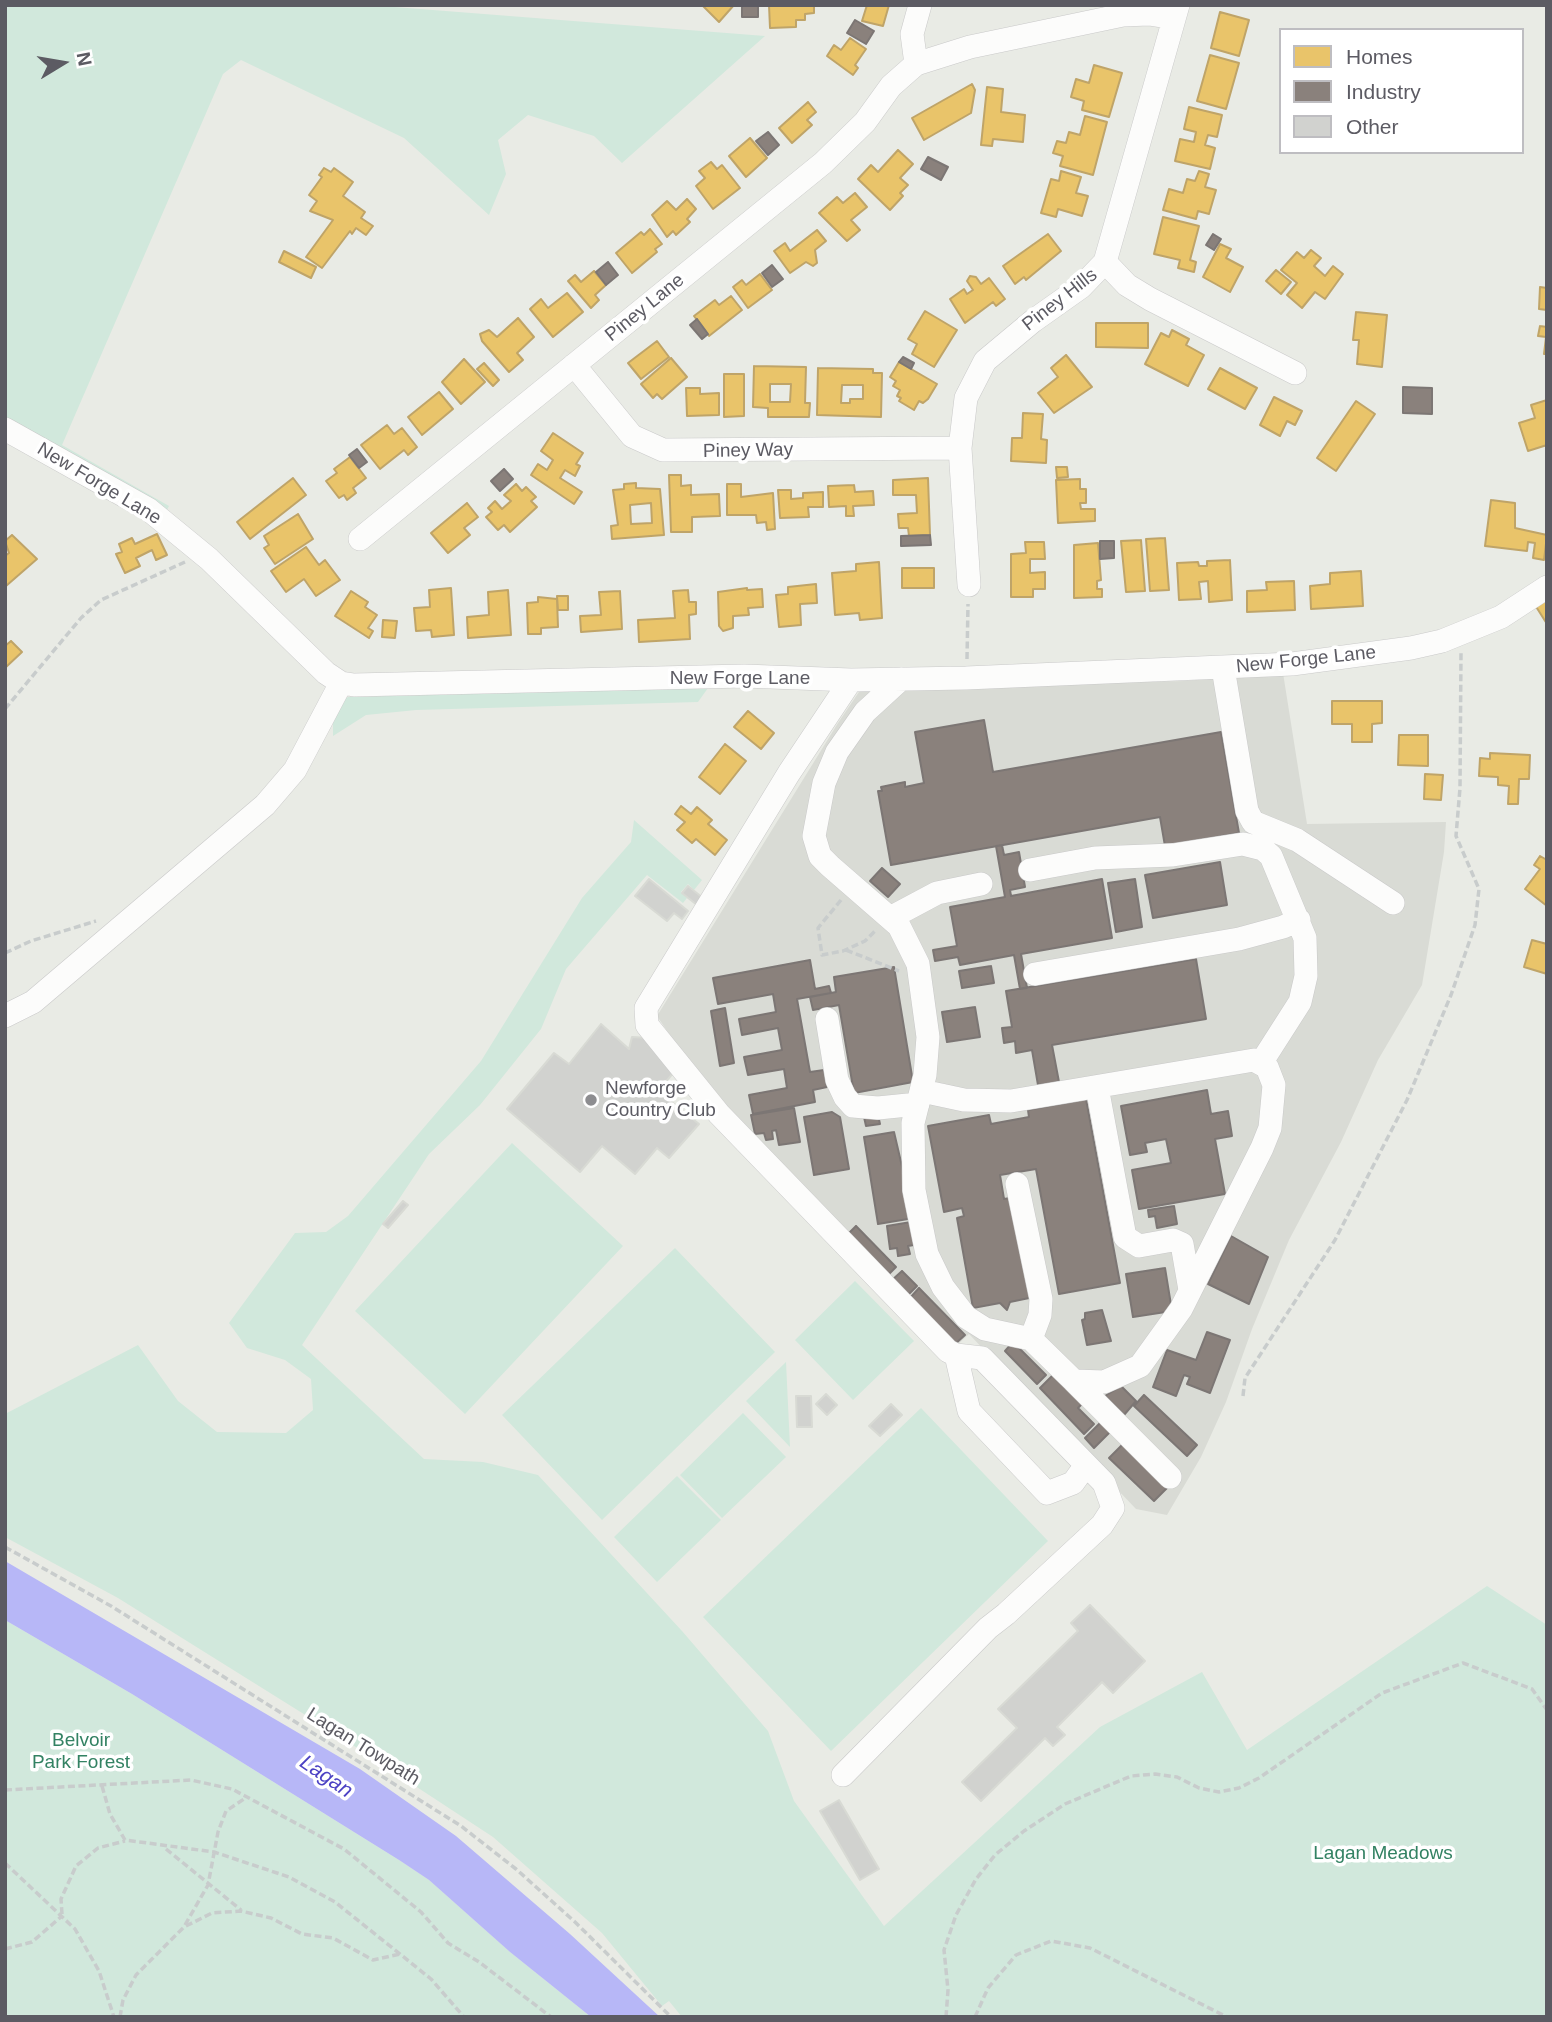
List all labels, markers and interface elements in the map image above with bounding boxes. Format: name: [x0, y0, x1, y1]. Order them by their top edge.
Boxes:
north arrow: [28, 28, 98, 98]
legend: [1279, 28, 1524, 154]
text: Homes: [1346, 45, 1413, 68]
text: N: [72, 50, 96, 68]
text: Industry: [1346, 80, 1421, 103]
text: Other: [1346, 115, 1399, 138]
street label: Piney Hills: [1018, 264, 1102, 336]
street label: Piney Lane: [601, 269, 689, 347]
street label: New Forge Lane: [33, 438, 165, 530]
street label: Piney Way: [703, 439, 793, 463]
street label: New Forge Lane: [1235, 641, 1377, 679]
street label: New Forge Lane: [670, 668, 810, 690]
place label: Newforge Country Club: [605, 1078, 716, 1122]
marker: Newforge Country Club: [583, 1092, 599, 1108]
street label: Lagan Towpath: [302, 1703, 424, 1791]
park label: Belvoir Park Forest: [32, 1730, 130, 1774]
water label: Lagan: [295, 1750, 357, 1804]
park label: Lagan Meadows: [1313, 1843, 1453, 1865]

